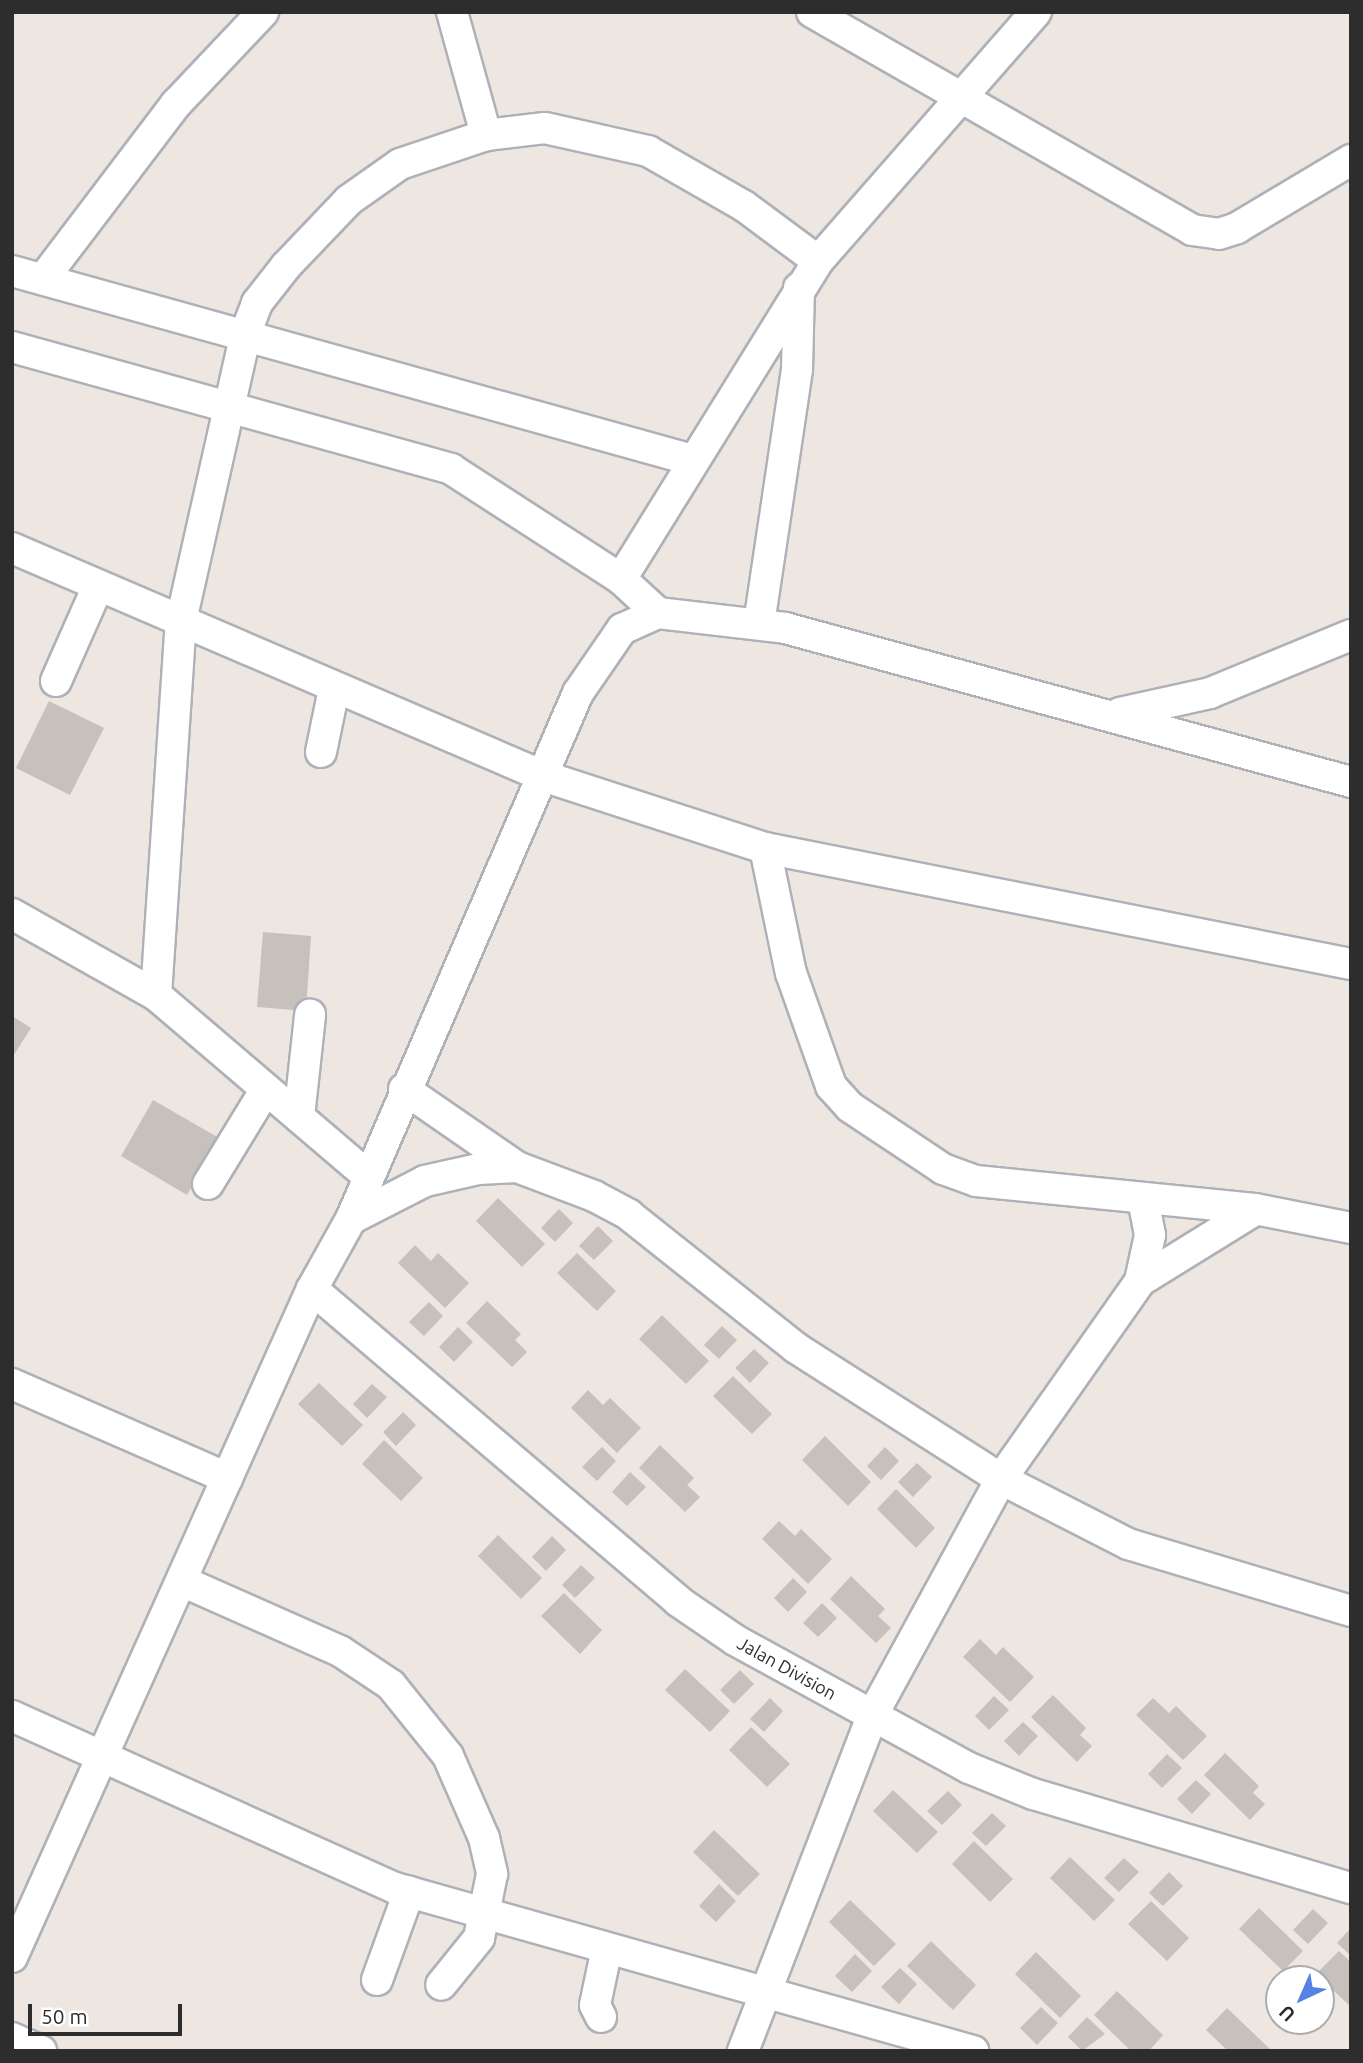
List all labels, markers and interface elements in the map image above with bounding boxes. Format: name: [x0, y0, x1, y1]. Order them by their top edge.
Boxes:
street label: Jalan Division: [734, 1632, 840, 1704]
north arrow: [1265, 1965, 1335, 2035]
scale bar: [32, 1990, 186, 2034]
text: U: [1274, 2001, 1299, 2026]
text: 50 m: [41, 2004, 88, 2028]

